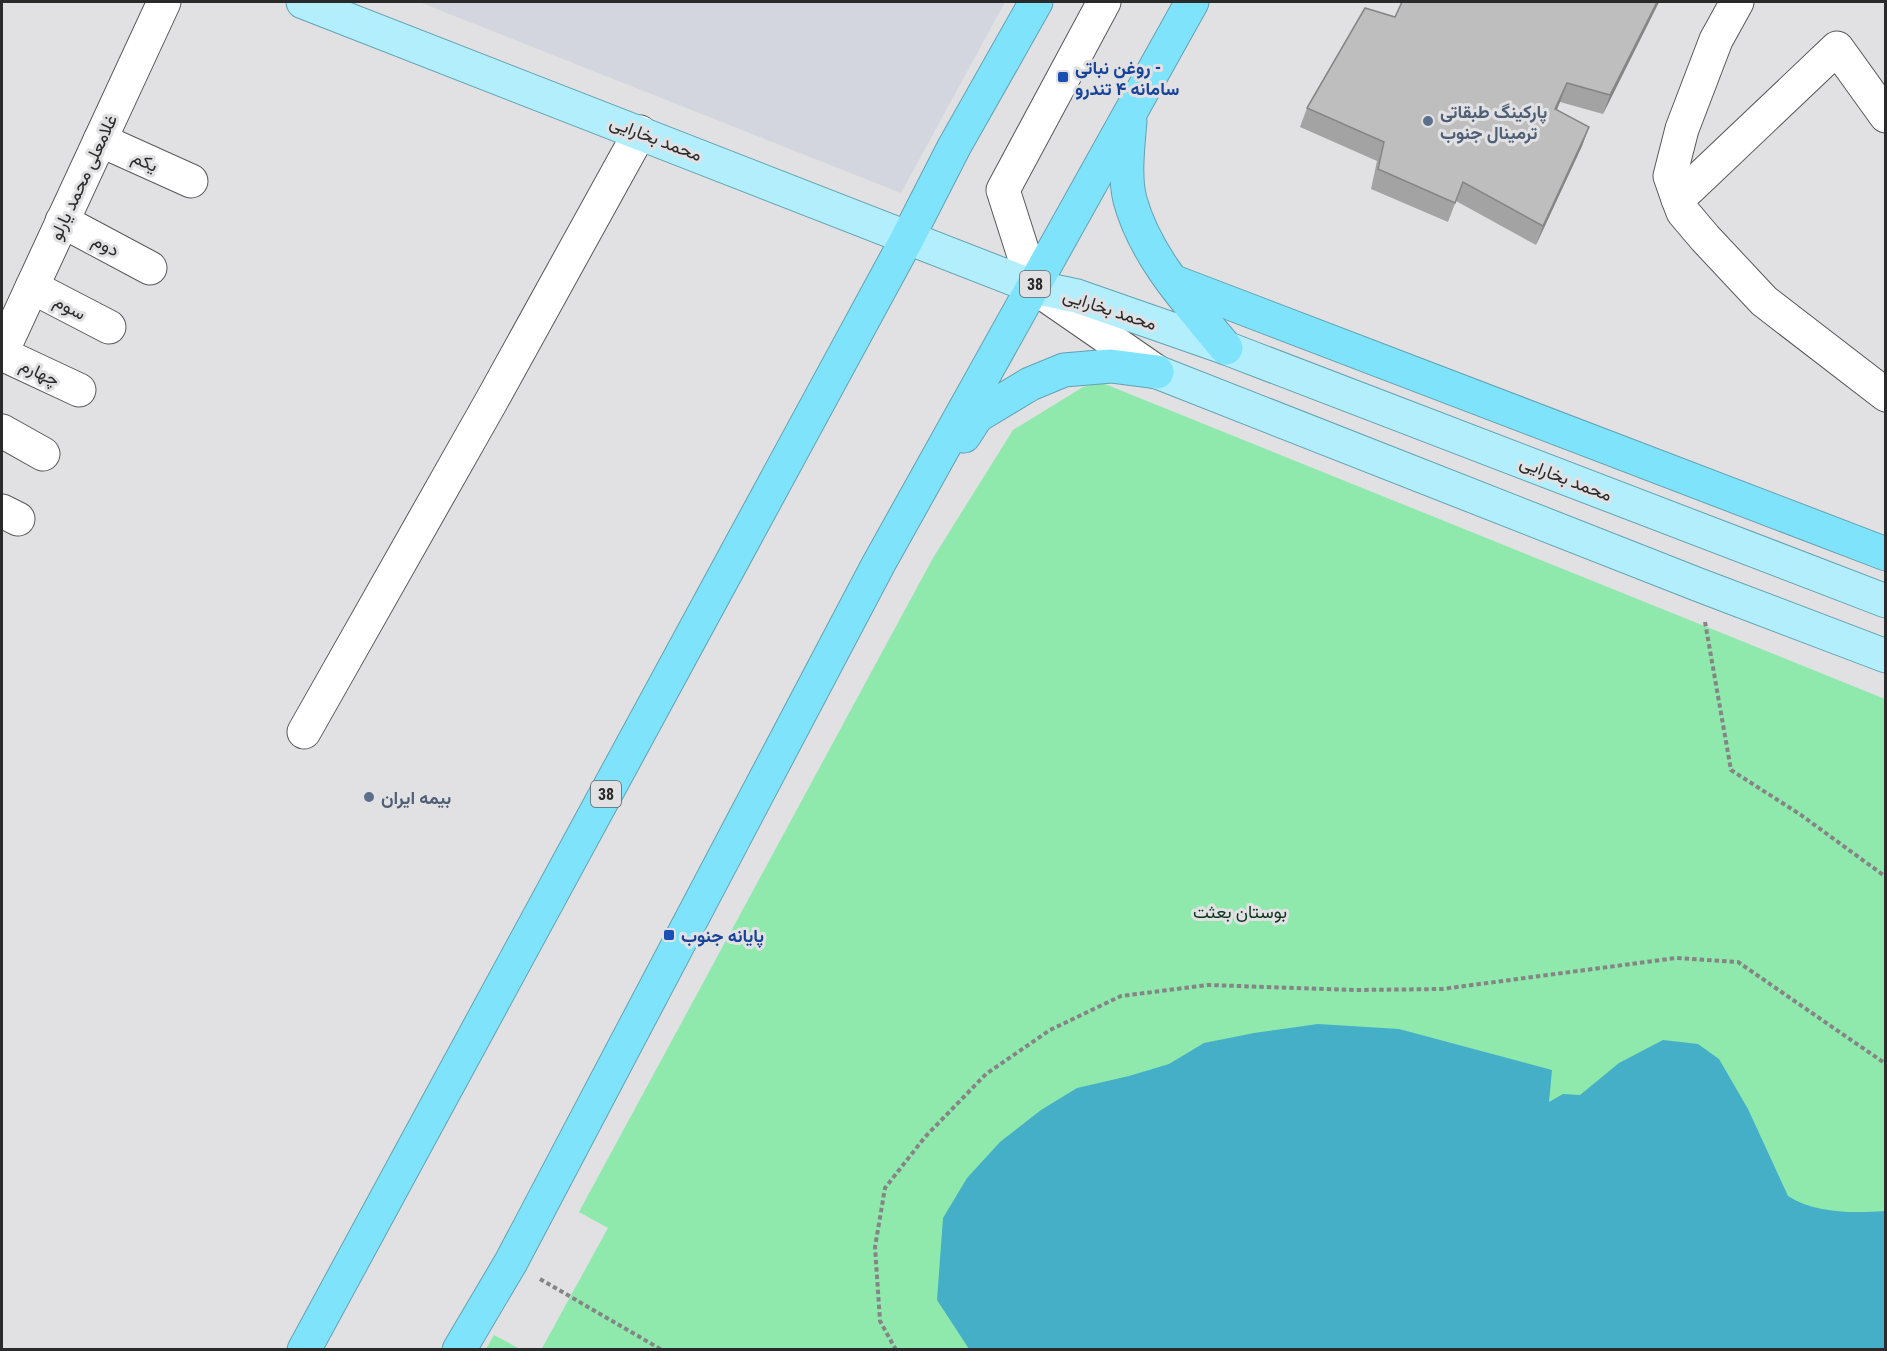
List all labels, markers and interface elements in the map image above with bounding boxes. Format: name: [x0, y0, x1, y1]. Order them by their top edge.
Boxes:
place label: روغن نباتی - سامانه ۴ تندرو: [1075, 57, 1179, 100]
marker: روغن نباتی - سامانه ۴ تندرو: [1056, 70, 1070, 84]
place label: پارکینگ طبقاتی ترمینال جنوب: [1440, 101, 1547, 144]
street label: غلامعلی محمد یارلو: [45, 111, 122, 243]
street label: محمد بخارایی: [607, 111, 705, 166]
marker: پارکینگ طبقاتی ترمینال جنوب: [1421, 114, 1435, 128]
street label: یکم: [128, 146, 161, 178]
street label: دوم: [88, 229, 123, 262]
road number: 38: [1020, 271, 1050, 297]
street label: محمد بخارایی: [1060, 284, 1159, 335]
street label: سوم: [50, 290, 89, 326]
street label: چهارم: [16, 354, 63, 392]
street label: محمد بخارایی: [1517, 451, 1615, 506]
road number: 38: [591, 781, 621, 807]
place label: بیمه ایران: [381, 787, 451, 809]
marker: بیمه ایران: [362, 790, 376, 804]
park label: بوستان بعثت: [1193, 901, 1287, 923]
place label: پایانه جنوب: [681, 925, 764, 948]
marker: پایانه جنوب: [662, 928, 676, 942]

